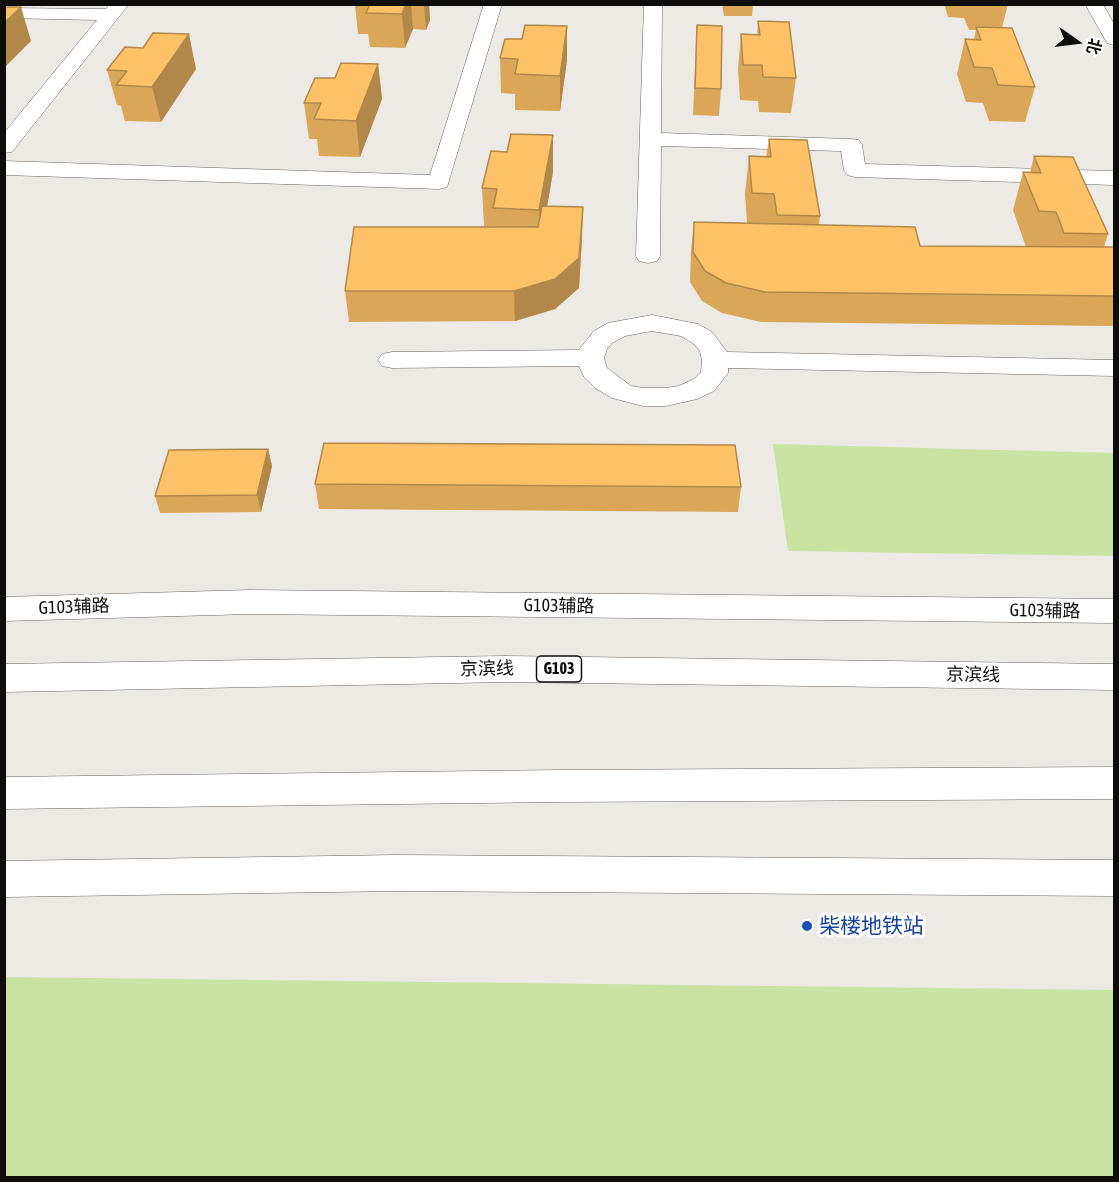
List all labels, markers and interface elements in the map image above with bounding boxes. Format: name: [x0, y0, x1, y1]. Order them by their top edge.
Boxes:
north arrow: [1047, 12, 1107, 72]
text: 北: [1084, 36, 1105, 56]
street label: G103辅路: [38, 595, 110, 619]
street label: G103辅路: [523, 595, 595, 617]
street label: G103辅路: [1009, 600, 1081, 622]
road number: G103: [536, 656, 582, 682]
street label: 京滨线: [460, 658, 514, 680]
street label: 京滨线: [946, 664, 1000, 686]
place label: 柴楼地铁站: [819, 913, 924, 939]
marker: 柴楼地铁站: [800, 919, 814, 933]

